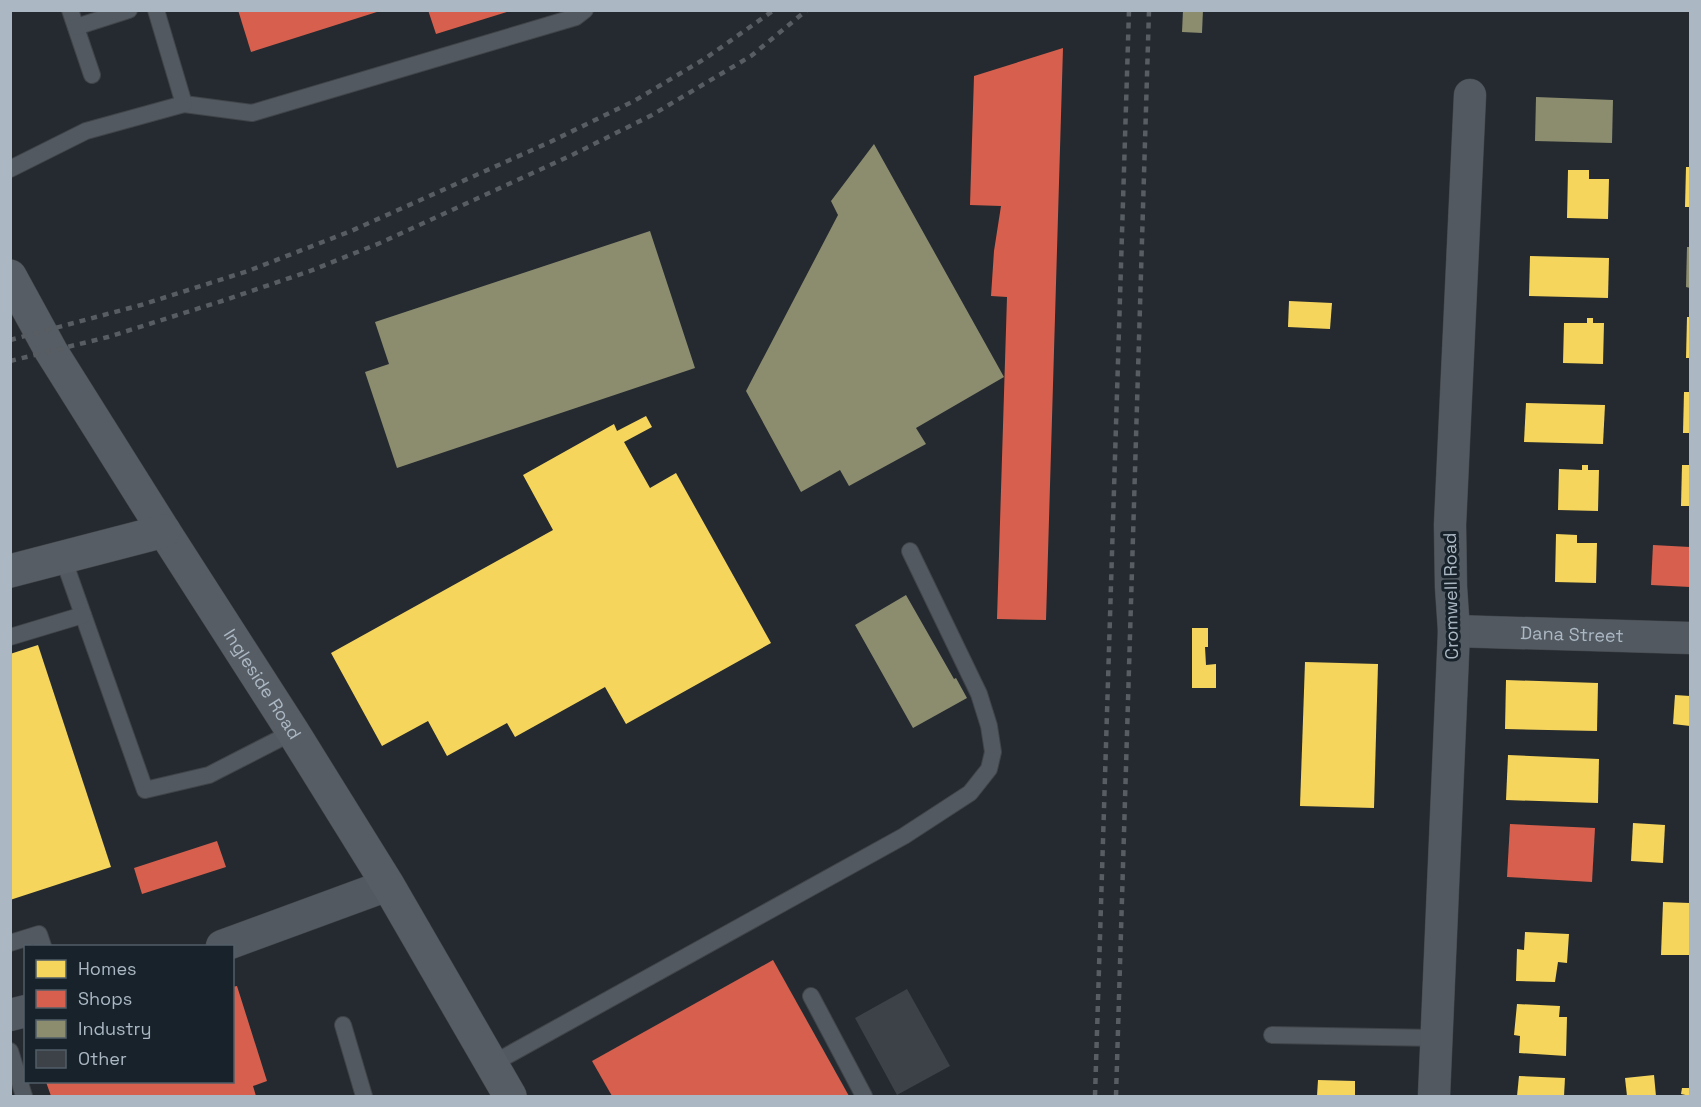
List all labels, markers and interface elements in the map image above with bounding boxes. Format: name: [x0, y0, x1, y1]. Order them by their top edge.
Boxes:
street label: Cromwell Road: [1438, 532, 1463, 660]
street label: Dana Street: [1520, 621, 1624, 647]
street label: Ingleside Road: [219, 624, 307, 744]
legend: [24, 945, 234, 1083]
text: Homes: [78, 957, 137, 980]
text: Shops: [78, 987, 132, 1010]
text: Industry: [78, 1017, 151, 1040]
text: Other: [78, 1047, 127, 1070]

